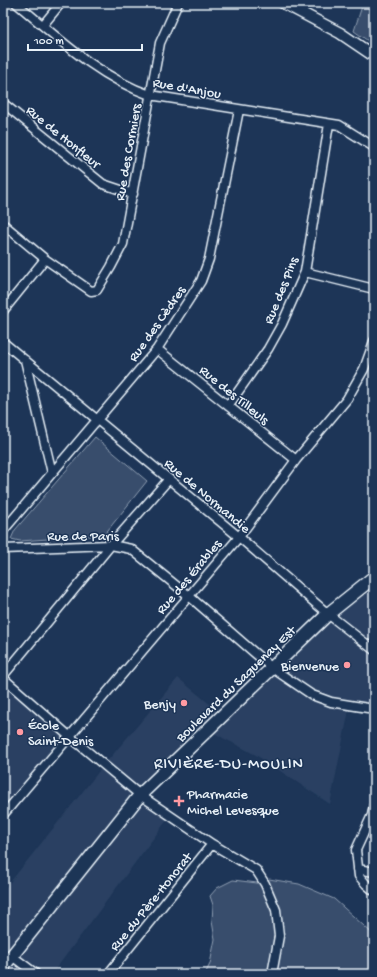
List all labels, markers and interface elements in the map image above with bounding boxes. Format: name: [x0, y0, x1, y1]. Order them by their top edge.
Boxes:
scale bar: [28, 26, 142, 52]
text: 100 m: [33, 35, 64, 49]
street label: Rue d'Anjou: [151, 75, 222, 104]
street label: Rue des Cormiers: [113, 102, 147, 202]
street label: Rue de Honfleur: [22, 103, 104, 174]
street label: Rue des Pins: [261, 254, 304, 327]
street label: Rue des Cèdres: [126, 283, 191, 366]
street label: Rue des Tilleuls: [195, 363, 272, 430]
street label: Rue de Normandie: [160, 456, 254, 538]
street label: Rue de Paris: [47, 529, 120, 546]
street label: Rue des Érables: [154, 536, 227, 619]
street label: Boulevard du Saguenay Est: [173, 622, 301, 747]
place label: Bienvenue: [280, 659, 340, 676]
marker: Bienvenue: [342, 660, 352, 670]
place label: Benjy: [143, 697, 176, 714]
marker: Benjy: [179, 698, 189, 708]
place label: École Saint-Denis: [28, 718, 94, 751]
marker: École Saint-Denis: [15, 727, 25, 737]
district label: RIVIÈRE-DU-MOULIN: [154, 756, 304, 775]
place label: Pharmacie Michel Levesque: [186, 787, 279, 820]
marker: Pharmacie Michel Levesque: [174, 796, 184, 806]
street label: Rue du Père-Honorat: [107, 849, 198, 955]

